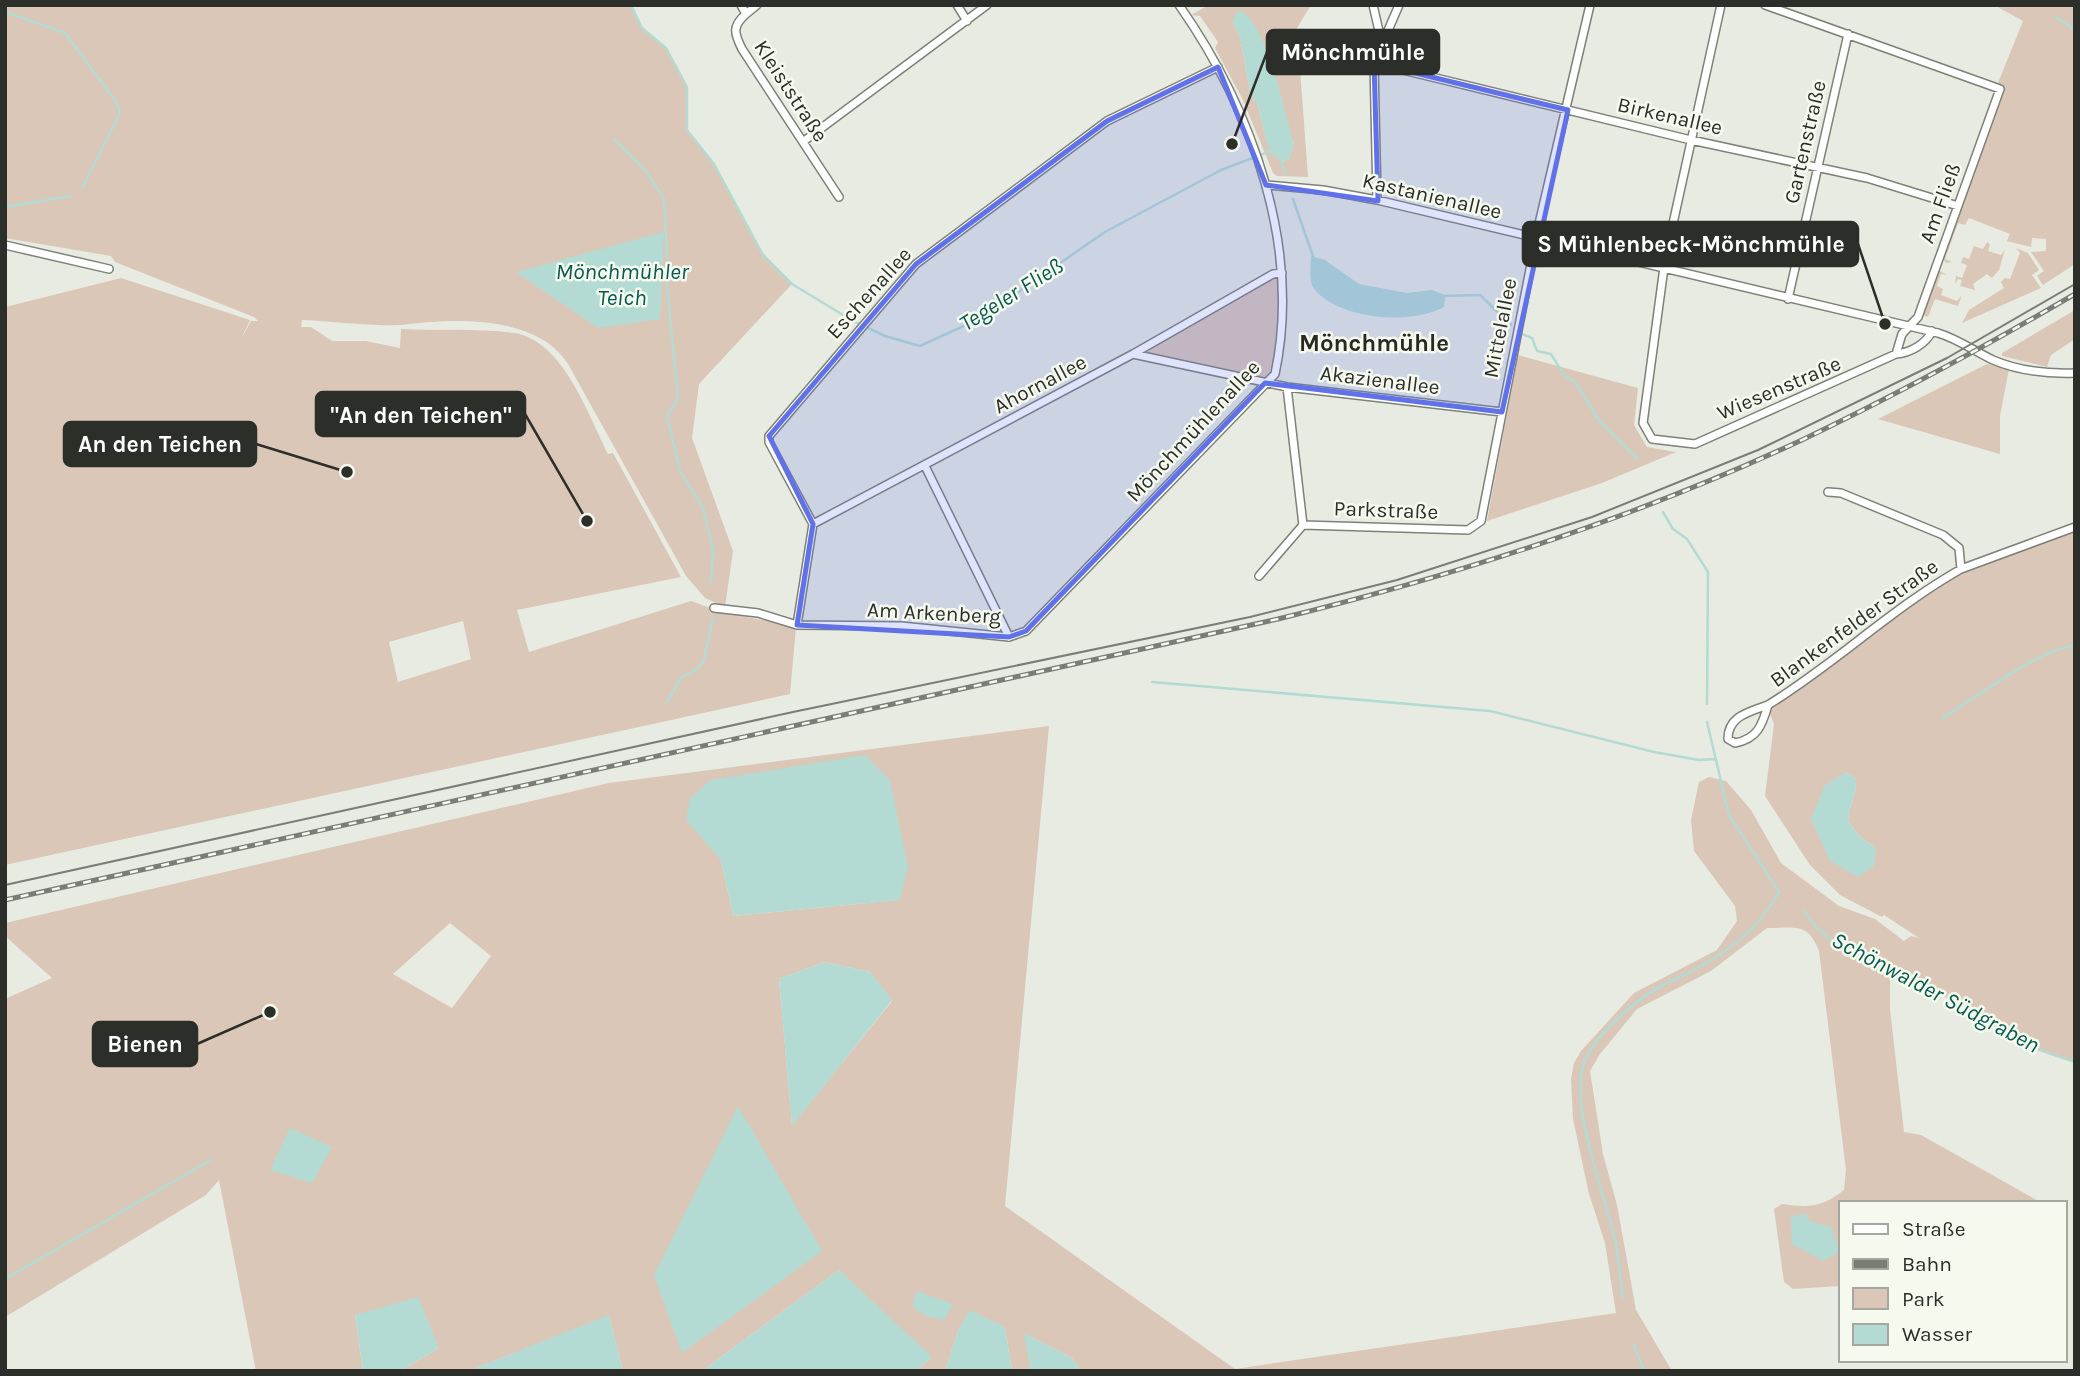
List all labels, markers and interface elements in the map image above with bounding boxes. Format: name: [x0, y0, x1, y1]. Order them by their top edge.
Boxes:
callout: Mönchmühle: [1267, 30, 1439, 74]
street label: Kleiststraße: [749, 36, 833, 146]
text: Mönchmühle: [1281, 39, 1425, 66]
street label: Gartenstraße: [1779, 78, 1831, 206]
street label: Birkenallee: [1615, 92, 1725, 140]
street label: Am Fließ: [1914, 160, 1966, 246]
street label: Kastanienallee: [1360, 168, 1504, 224]
callout: S Mühlenbeck-Mönchmühle: [1523, 222, 1858, 266]
text: S Mühlenbeck-Mönchmühle: [1537, 231, 1845, 258]
street label: Eschenallee: [822, 242, 916, 344]
water label: Tegeler Fließ: [954, 252, 1068, 337]
water label: Mönchmühler Teich: [555, 258, 690, 311]
street label: Mittelallee: [1479, 276, 1521, 380]
district label: Mönchmühle: [1299, 329, 1449, 357]
street label: Ahornallee: [990, 350, 1090, 418]
street label: Wiesenstraße: [1714, 351, 1844, 425]
street label: Mönchmühlenallee: [1121, 355, 1265, 507]
street label: Akazienallee: [1319, 361, 1441, 399]
callout: "An den Teichen": [316, 392, 525, 436]
text: "An den Teichen": [330, 402, 512, 429]
callout: An den Teichen: [64, 422, 256, 466]
text: An den Teichen: [78, 431, 242, 458]
street label: Parkstraße: [1333, 496, 1439, 524]
street label: Blankenfelder Straße: [1765, 554, 1943, 692]
street label: Am Arkenberg: [866, 598, 1002, 628]
water label: Schönwalder Südgraben: [1827, 926, 2044, 1059]
callout: Bienen: [93, 1022, 197, 1066]
text: Bienen: [107, 1031, 183, 1058]
legend: [1839, 1201, 2066, 1362]
text: Straße: [1902, 1217, 1965, 1241]
text: Bahn: [1902, 1252, 1952, 1276]
text: Park: [1902, 1287, 1945, 1311]
text: Wasser: [1902, 1322, 1973, 1346]

